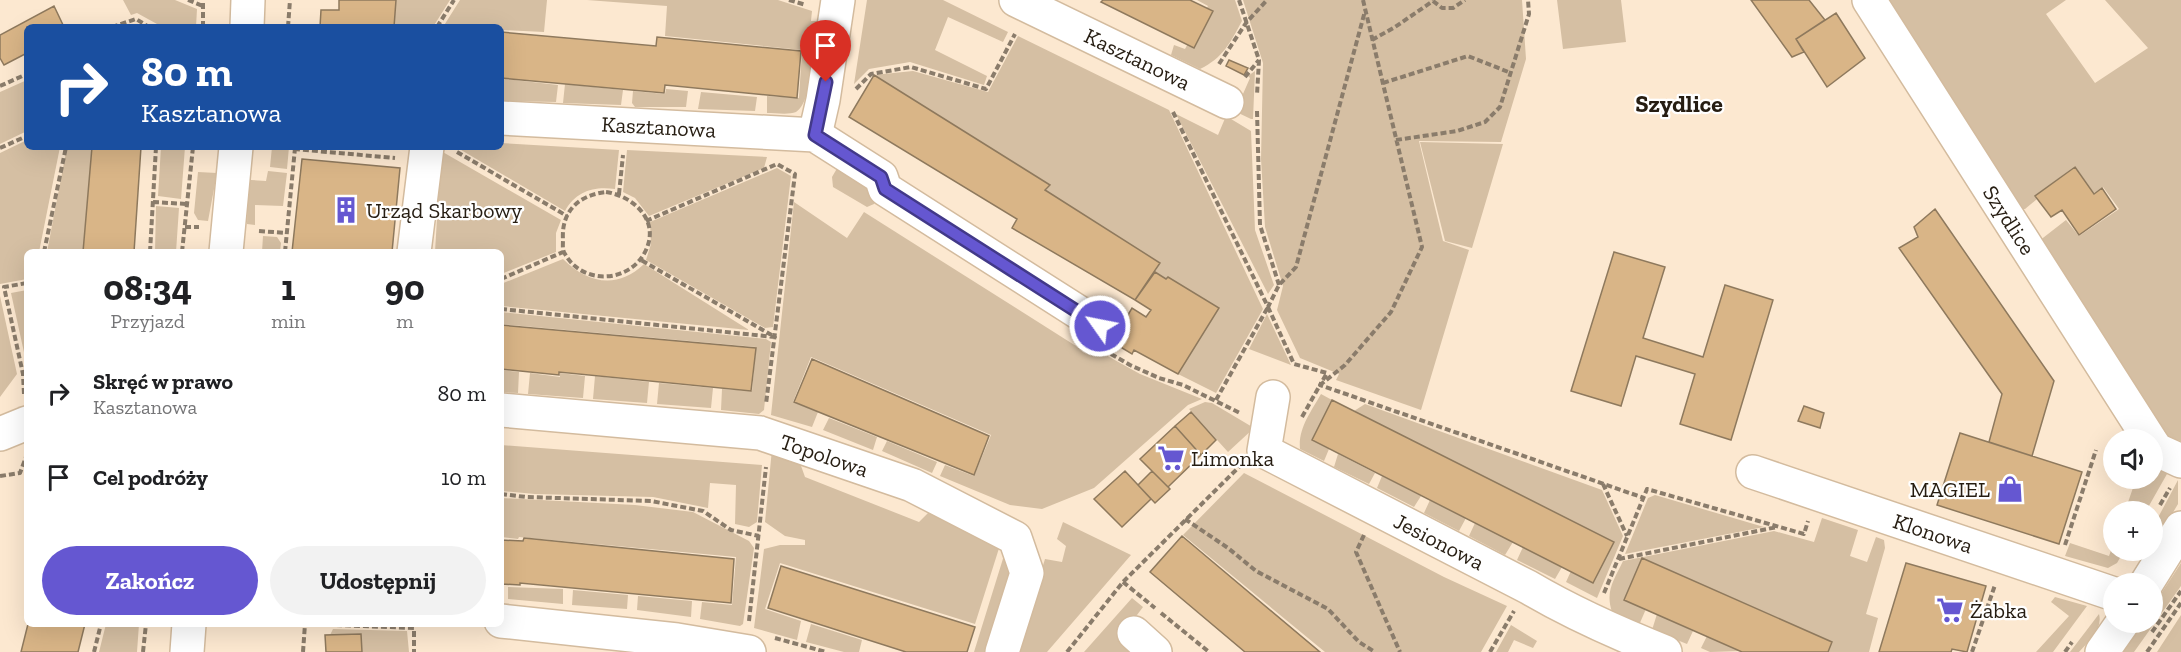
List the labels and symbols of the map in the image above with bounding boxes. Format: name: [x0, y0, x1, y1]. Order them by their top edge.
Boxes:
pin: [800, 20, 851, 82]
street label: Kasztanowa: [1080, 22, 1195, 96]
district label: Szydlice: [1635, 89, 1723, 118]
street label: Kasztanowa: [601, 110, 717, 144]
street label: Szydlice: [1977, 180, 2041, 260]
building icon: Urząd Skarbowy: [331, 195, 361, 225]
place label: Urząd Skarbowy: [366, 197, 523, 224]
position arrow: [1068, 294, 1132, 358]
street label: Topolowa: [777, 428, 872, 483]
supermarket icon: Limonka: [1156, 443, 1186, 473]
place label: Limonka: [1191, 445, 1274, 472]
shop icon: MAGIEL: [1995, 474, 2025, 504]
place label: MAGIEL: [1910, 476, 1990, 503]
street label: Jesionowa: [1389, 507, 1489, 576]
street label: Klonowa: [1889, 507, 1977, 559]
supermarket icon: Żabka: [1935, 595, 1965, 625]
place label: Żabka: [1970, 597, 2028, 624]

